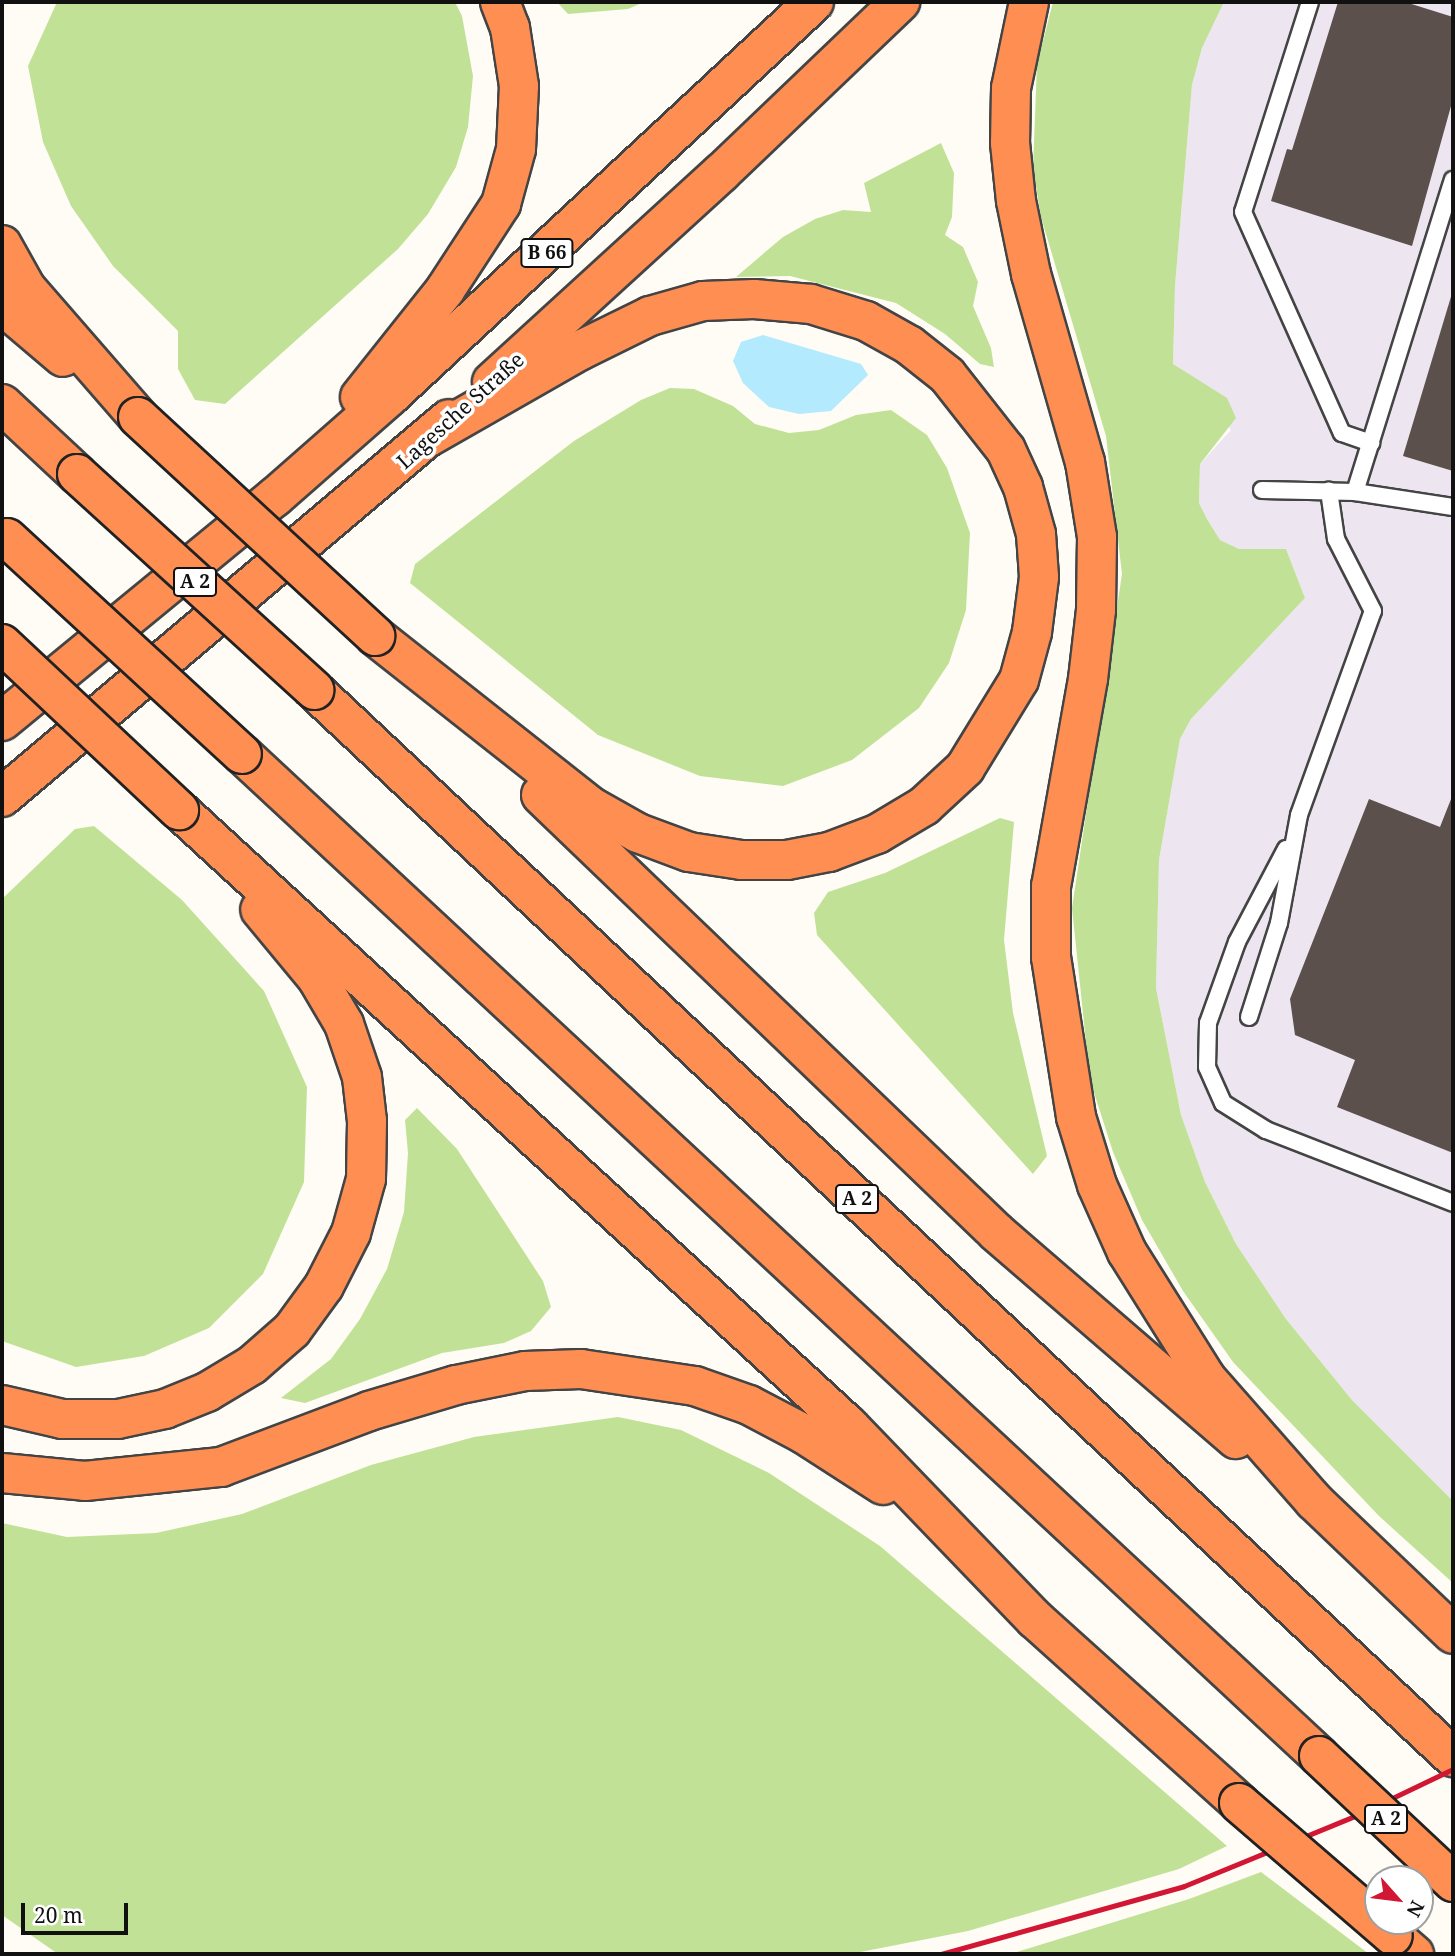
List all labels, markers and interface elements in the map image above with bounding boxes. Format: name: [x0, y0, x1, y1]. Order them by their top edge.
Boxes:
road number: B 66: [519, 238, 575, 268]
street label: Lagesche Straße: [391, 346, 529, 474]
road number: A 2: [172, 566, 218, 597]
road number: A 2: [834, 1184, 880, 1214]
road number: A 2: [1363, 1803, 1409, 1834]
north arrow: [1364, 1865, 1434, 1935]
scale bar: [24, 1890, 131, 1934]
text: N: [1401, 1896, 1431, 1922]
text: 20 m: [34, 1901, 83, 1929]

